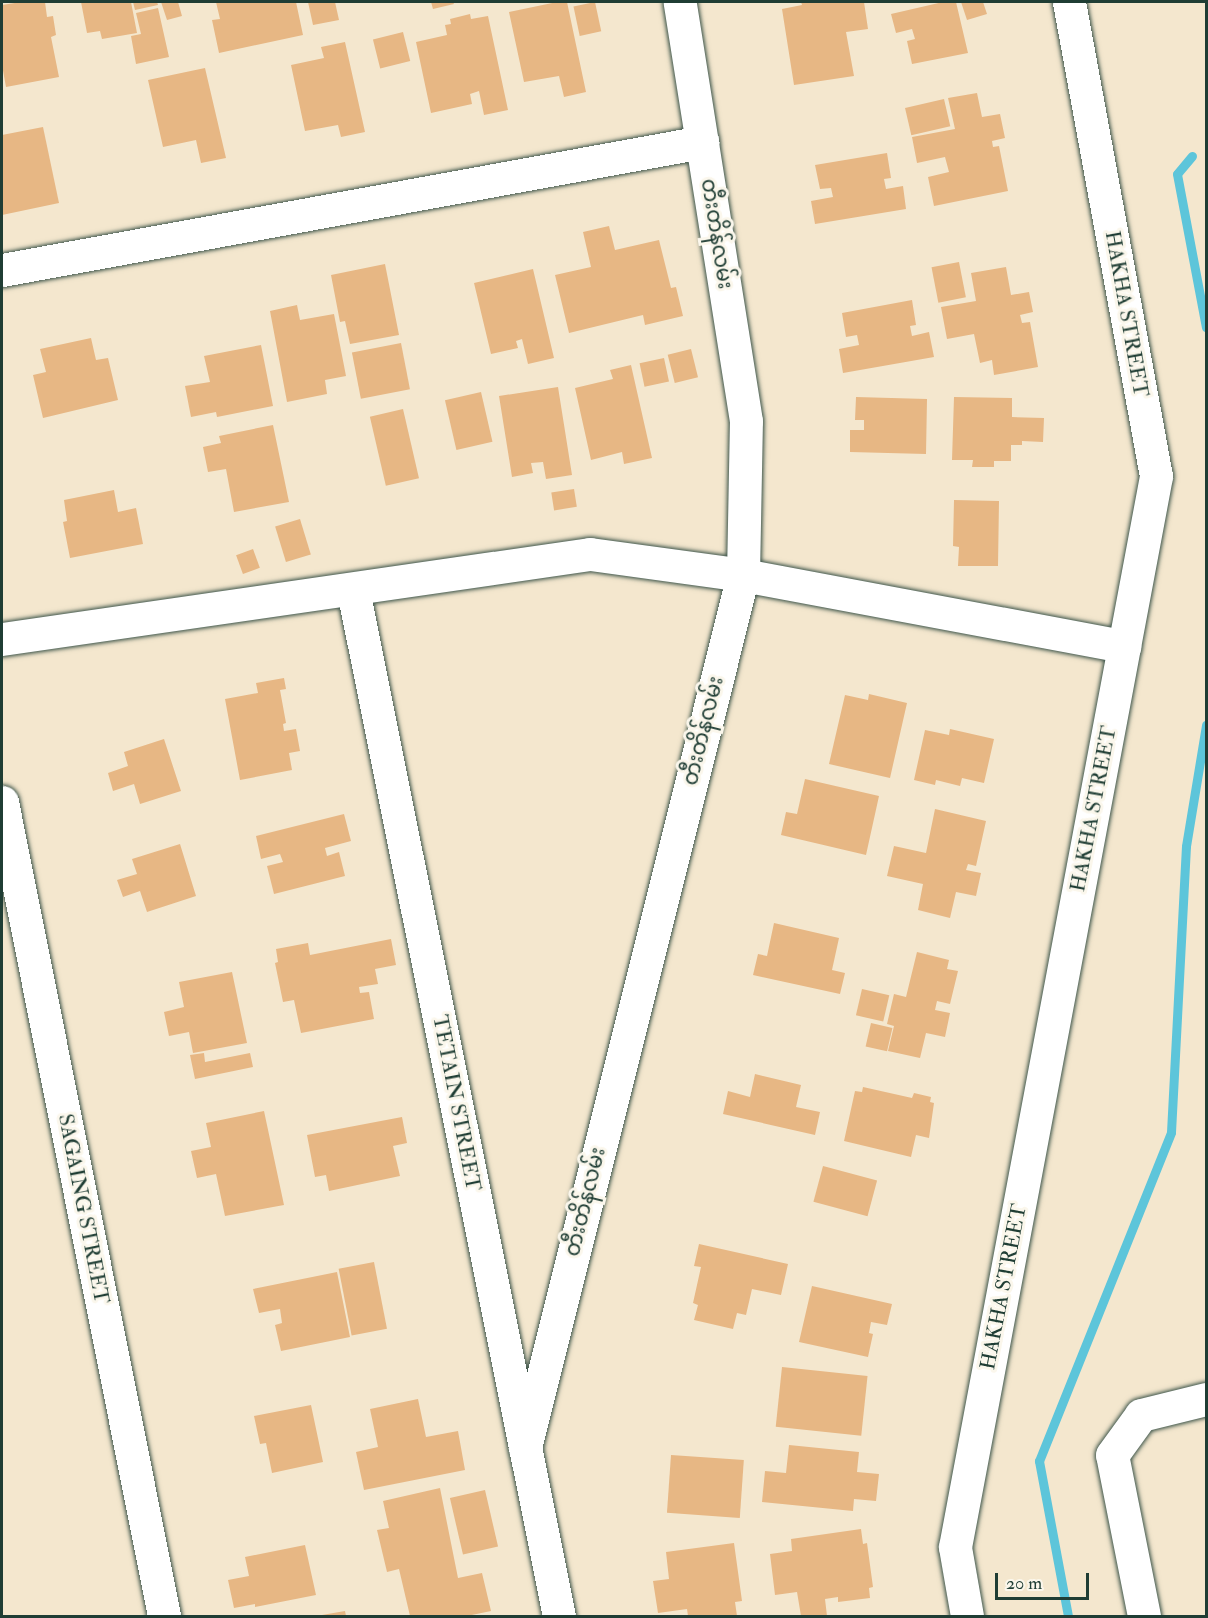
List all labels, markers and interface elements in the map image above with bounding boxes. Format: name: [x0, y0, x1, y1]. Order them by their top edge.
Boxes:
street label: တီးတိန်လမ်း: [695, 177, 737, 291]
street label: HAKHA STREET: [1099, 229, 1153, 399]
street label: တီးတိန်လမ်း: [678, 674, 730, 788]
street label: HAKHA STREET: [1066, 724, 1122, 894]
street label: TETAIN STREET: [427, 1013, 485, 1193]
street label: SAGAING STREET: [52, 1112, 114, 1306]
street label: တီးတိန်လမ်း: [560, 1145, 612, 1259]
street label: HAKHA STREET: [976, 1202, 1032, 1372]
scale bar: [998, 1561, 1092, 1599]
text: 20 m: [1006, 1572, 1042, 1595]

